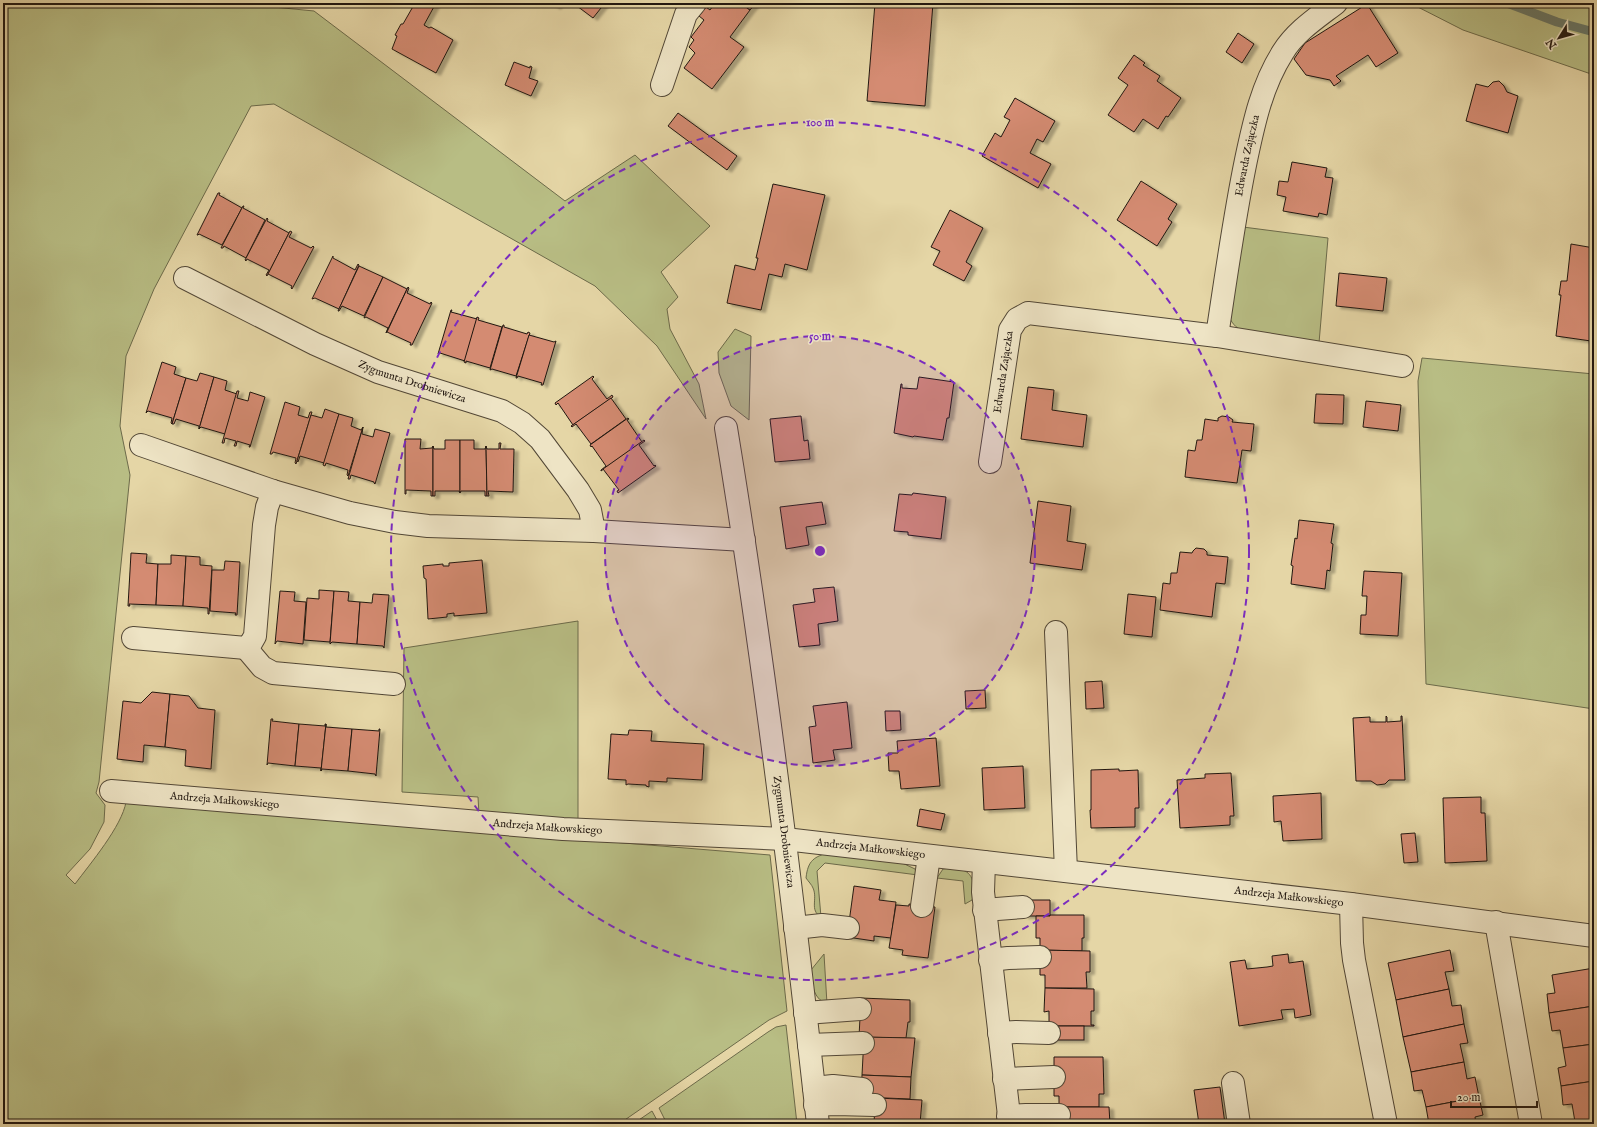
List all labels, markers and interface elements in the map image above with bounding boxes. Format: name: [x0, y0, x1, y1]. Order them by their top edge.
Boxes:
north arrow: [1539, 18, 1579, 58]
text: N: [1543, 35, 1561, 52]
street label: Edwarda Zajączka: [1232, 113, 1263, 197]
text: 100 m: [806, 115, 835, 130]
text: 50 m: [809, 329, 832, 344]
street label: Edwarda Zajączka: [991, 330, 1017, 414]
street label: Zygmunta Drobniewicza: [356, 357, 468, 406]
centre of rings: [813, 544, 827, 558]
street label: Zygmunta Drobniewicza: [770, 775, 798, 889]
street label: Andrzeja Małkowskiego: [168, 789, 280, 812]
street label: Andrzeja Małkowskiego: [491, 816, 603, 838]
street label: Andrzeja Małkowskiego: [814, 836, 926, 862]
street label: Andrzeja Małkowskiego: [1233, 884, 1344, 910]
scale bar: [1451, 1083, 1537, 1109]
text: 20 m: [1457, 1090, 1480, 1105]

